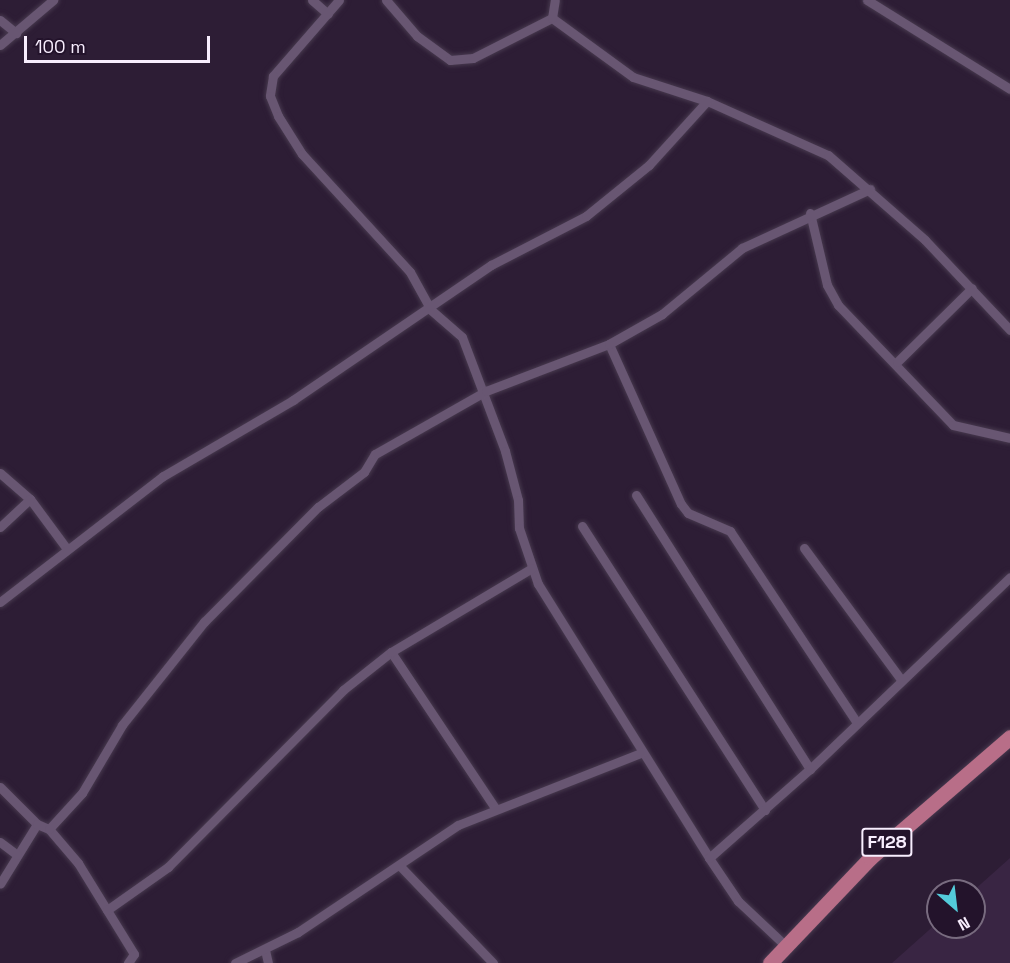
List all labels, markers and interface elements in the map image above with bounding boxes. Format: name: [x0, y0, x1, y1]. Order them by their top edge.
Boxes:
scale bar: [27, 24, 213, 62]
text: 100 m: [35, 35, 86, 58]
road number: F128: [860, 827, 914, 857]
north arrow: [926, 879, 986, 939]
text: N: [954, 912, 973, 935]

